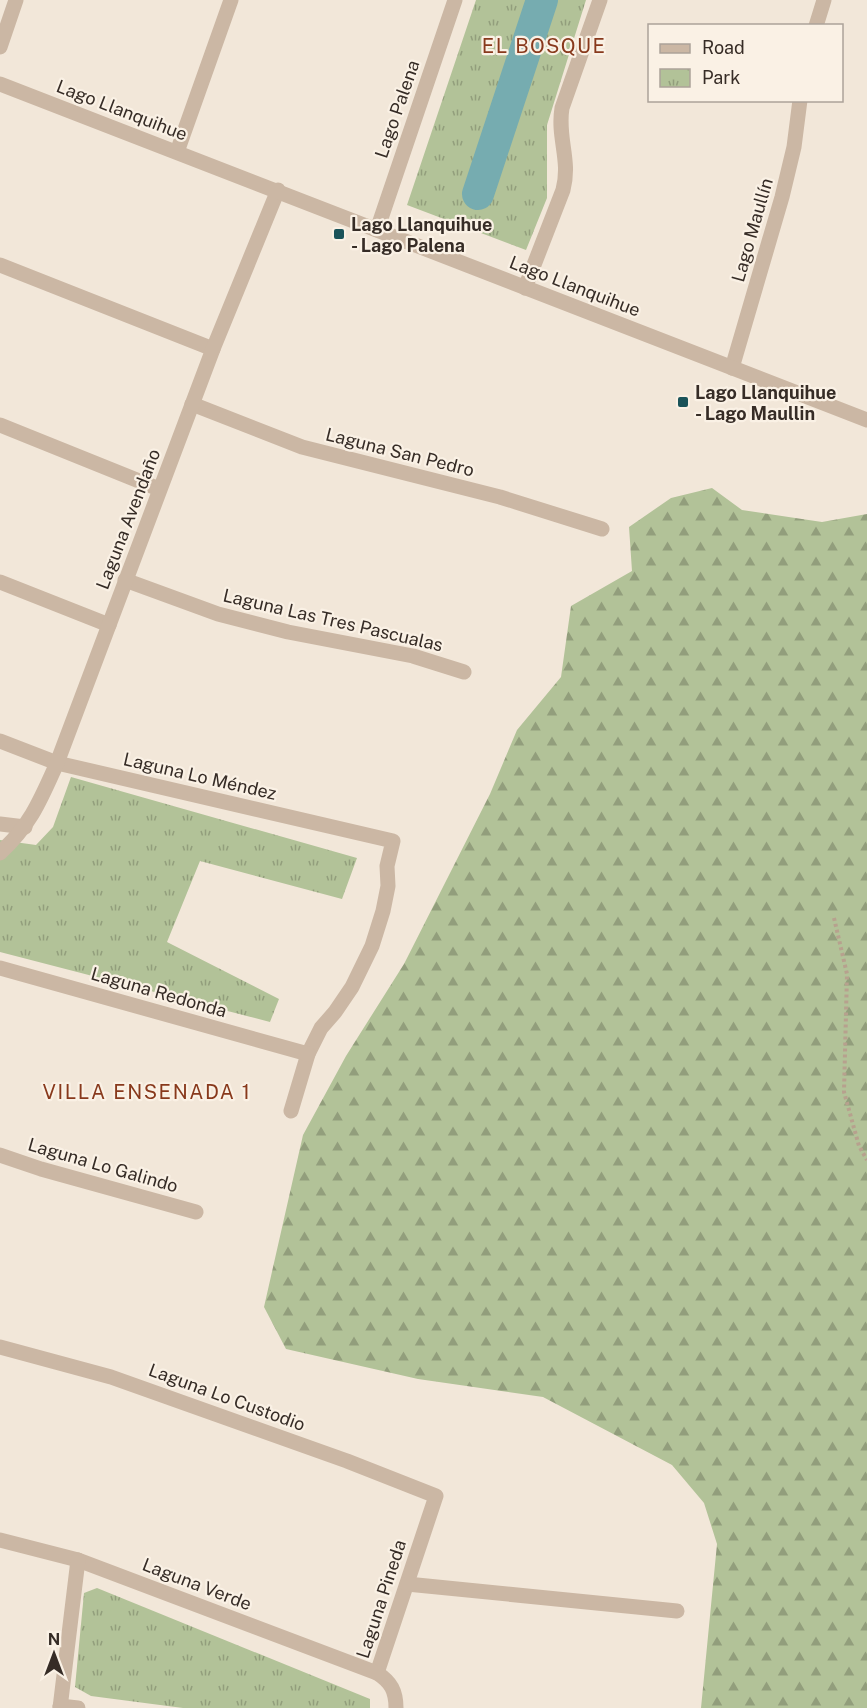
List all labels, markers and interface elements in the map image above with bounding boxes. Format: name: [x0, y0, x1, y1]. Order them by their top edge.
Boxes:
legend: [648, 24, 843, 102]
district label: EL BOSQUE: [482, 34, 606, 58]
text: Road: [702, 37, 745, 58]
street label: Lago Palena: [370, 57, 424, 161]
text: Park: [702, 67, 740, 88]
street label: Lago Llanquihue: [54, 75, 190, 145]
street label: Lago Maullín: [727, 176, 777, 284]
place label: Lago Llanquihue - Lago Palena: [351, 214, 492, 256]
marker: Lago Llanquihue - Lago Palena: [332, 227, 346, 241]
street label: Lago Llanquihue: [507, 251, 643, 321]
place label: Lago Llanquihue - Lago Maullin: [695, 382, 836, 424]
marker: Lago Llanquihue - Lago Maullin: [676, 395, 690, 409]
street label: Laguna San Pedro: [324, 423, 476, 481]
street label: Laguna Avendaño: [92, 446, 164, 592]
street label: Laguna Las Tres Pascualas: [221, 584, 445, 656]
street label: Laguna Lo Méndez: [121, 748, 279, 804]
street label: Laguna Redonda: [89, 963, 229, 1021]
district label: VILLA ENSENADA 1: [43, 1080, 251, 1104]
street label: Laguna Lo Galindo: [26, 1134, 180, 1196]
street label: Laguna Lo Custodio: [146, 1359, 308, 1435]
street label: Laguna Pineda: [352, 1537, 410, 1661]
street label: Laguna Verde: [139, 1554, 255, 1614]
north arrow: [24, 1624, 84, 1684]
text: N: [48, 1630, 60, 1649]

